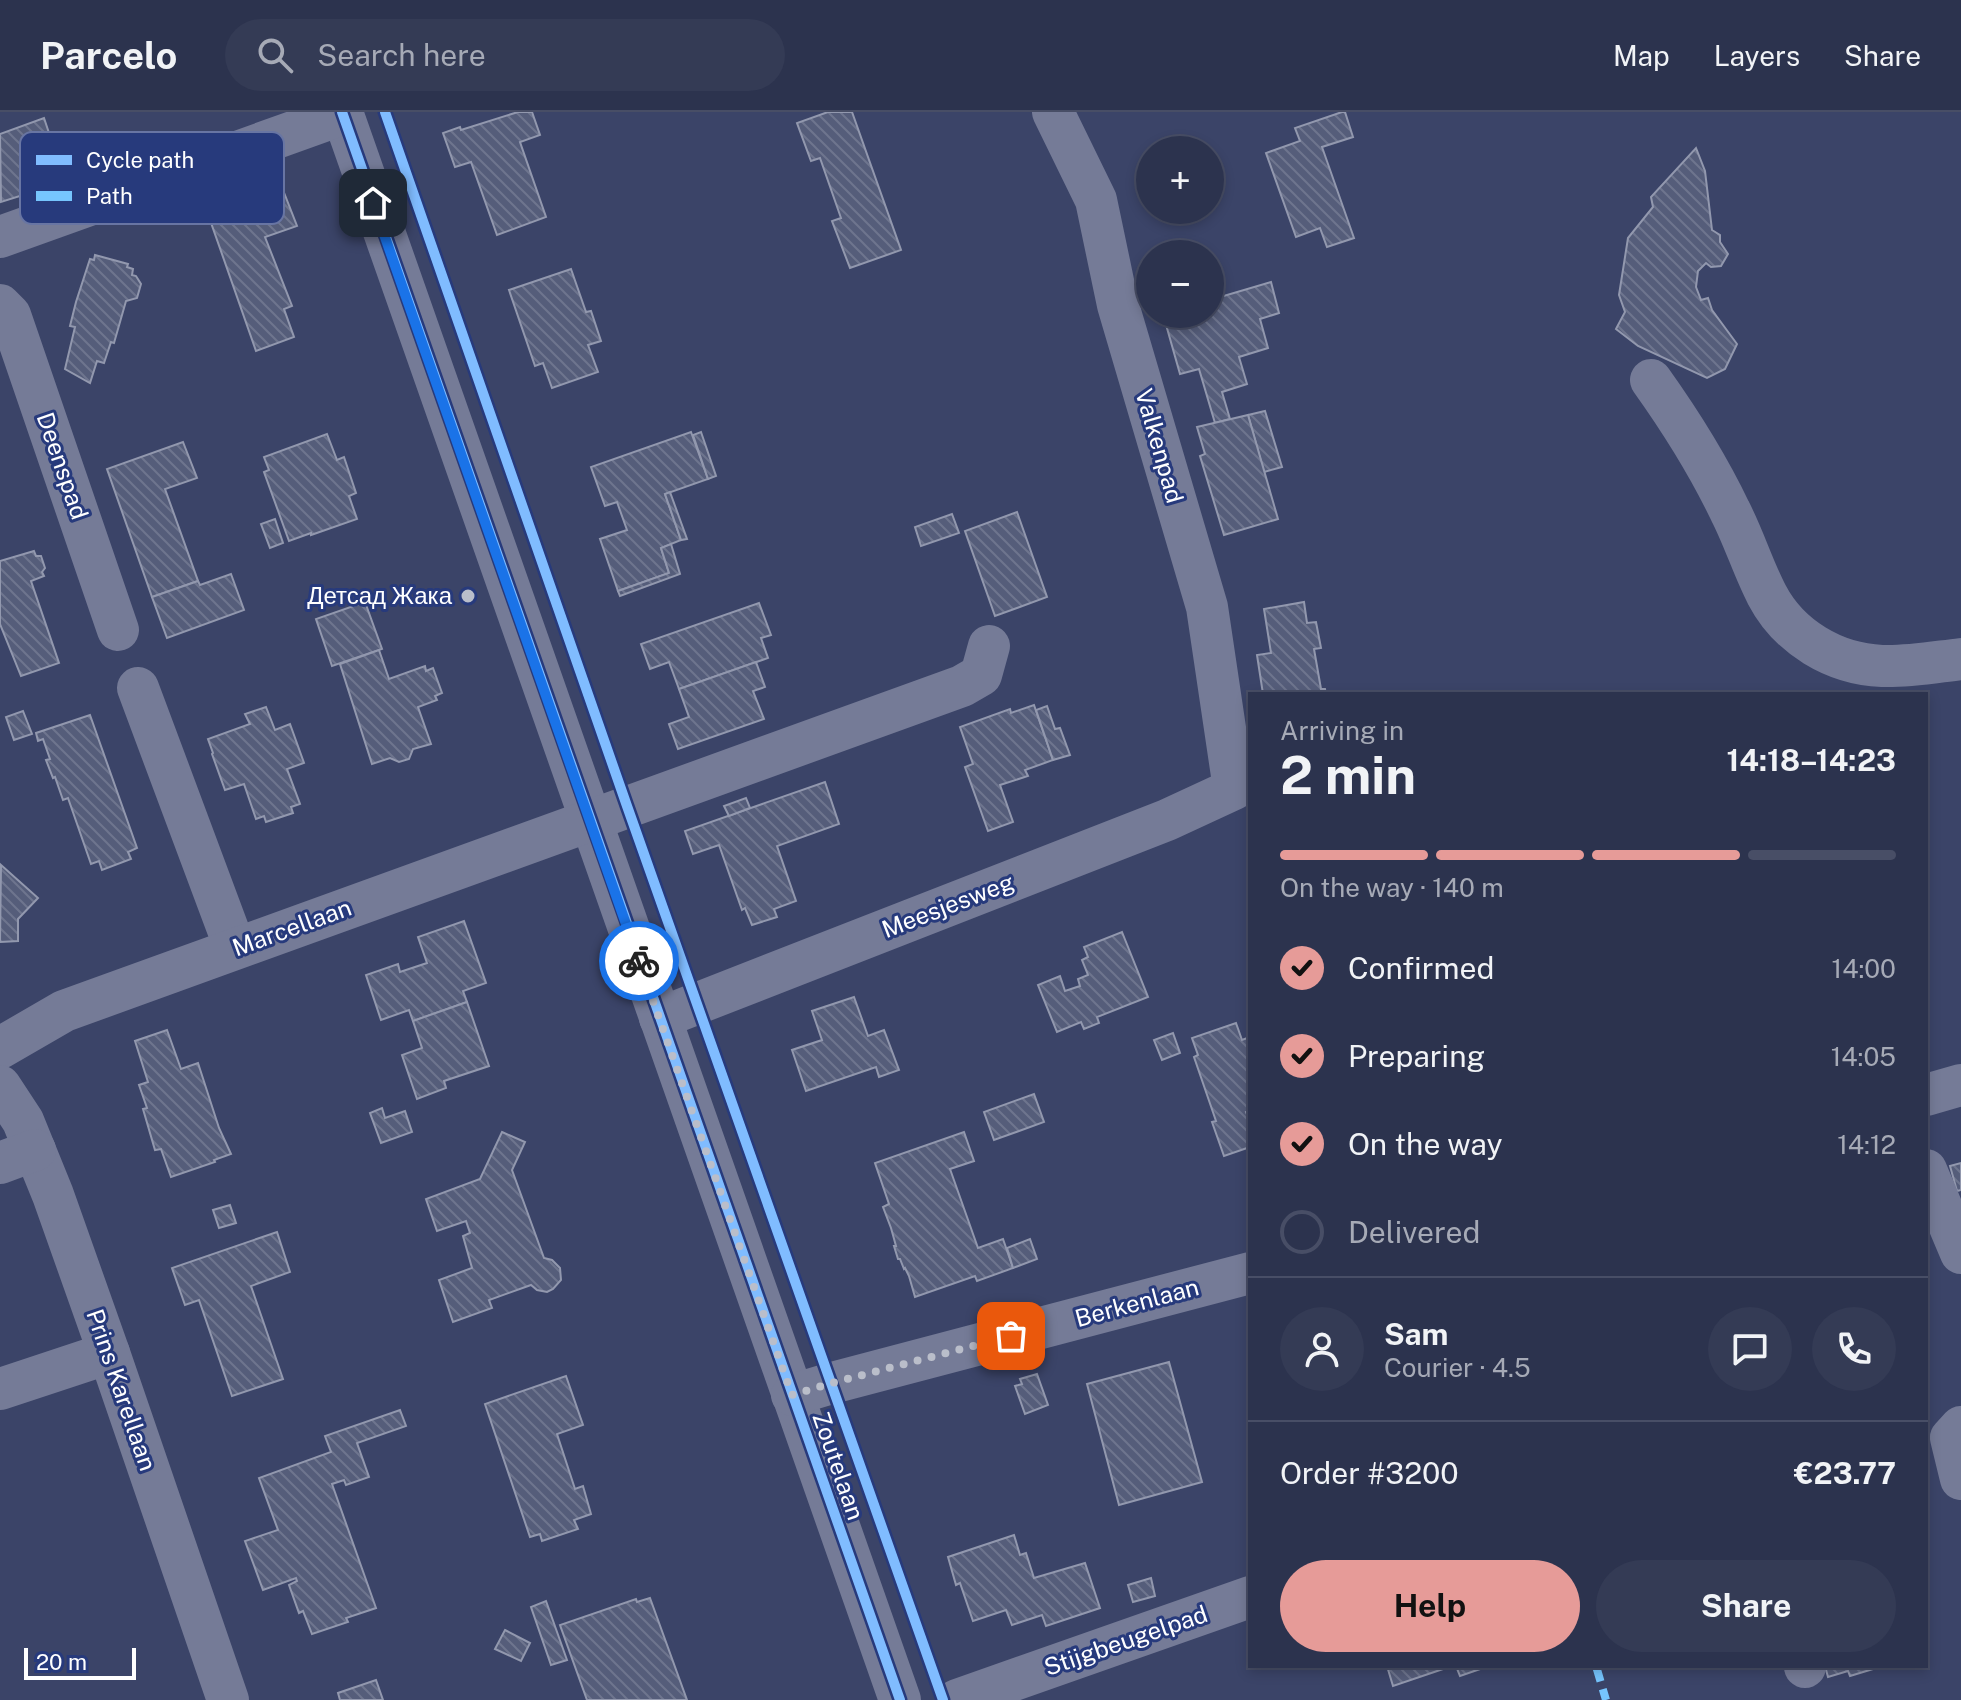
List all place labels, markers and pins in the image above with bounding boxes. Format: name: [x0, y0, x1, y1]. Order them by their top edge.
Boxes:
pin: [339, 169, 407, 237]
place label: Детсад Жака: [307, 581, 453, 609]
marker: Детсад Жака: [459, 587, 477, 605]
pin: [977, 1302, 1045, 1370]

